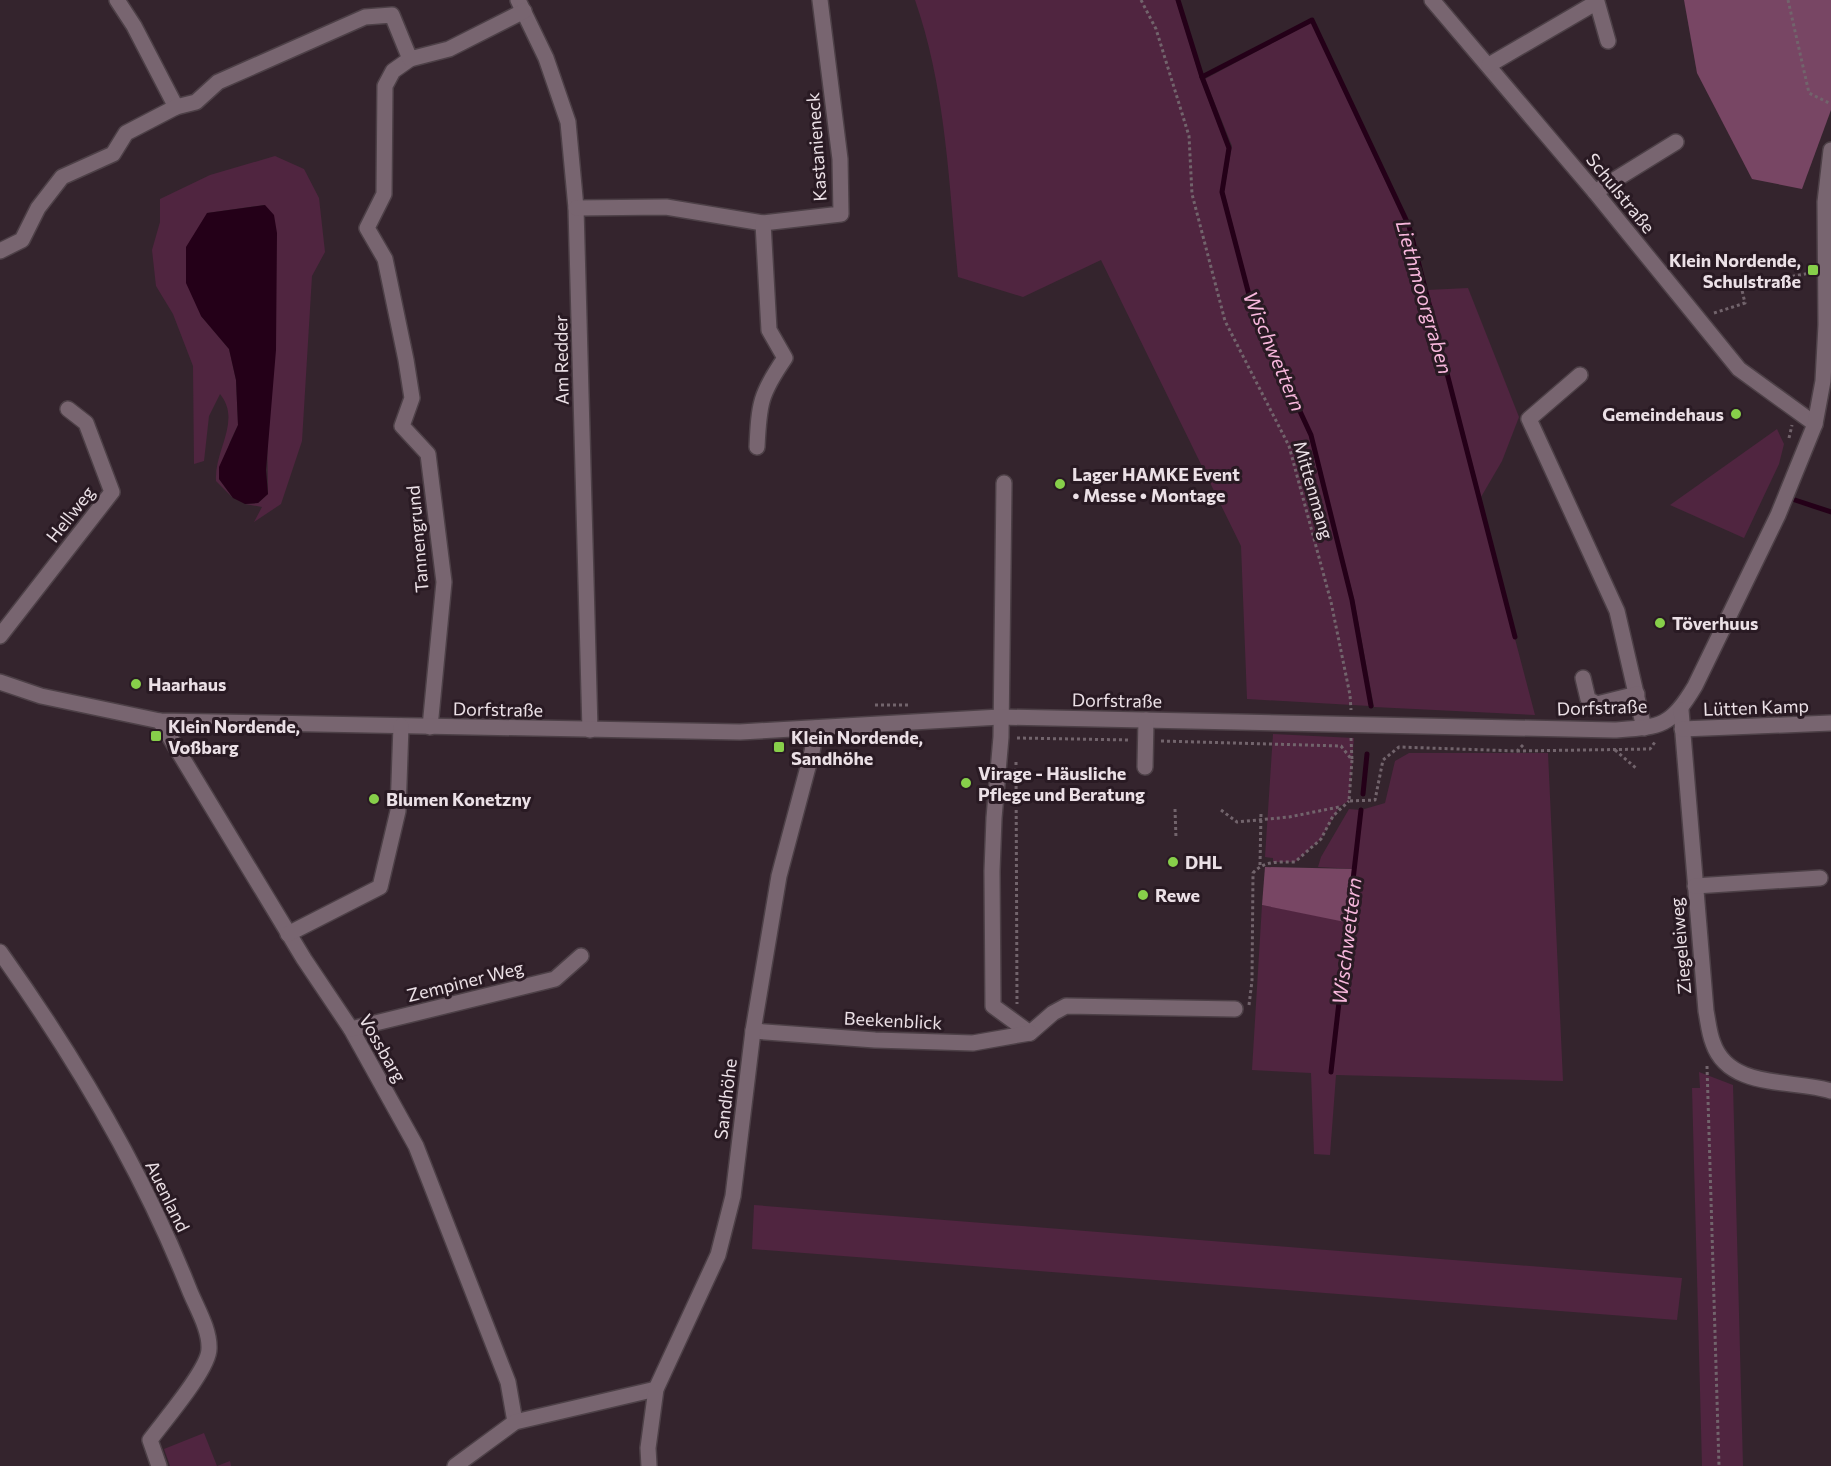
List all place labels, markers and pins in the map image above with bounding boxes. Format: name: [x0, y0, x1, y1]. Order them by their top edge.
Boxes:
place label: Klein Nordende, Schulstraße: [1669, 249, 1801, 292]
marker: Klein Nordende, Schulstraße: [1806, 263, 1820, 277]
place label: Gemeindehaus: [1602, 403, 1724, 425]
marker: Gemeindehaus: [1729, 407, 1743, 421]
place label: Lager HAMKE Event • Messe • Montage: [1072, 463, 1240, 506]
marker: Lager HAMKE Event • Messe • Montage: [1053, 477, 1067, 491]
place label: Töverhuus: [1672, 612, 1758, 634]
marker: Töverhuus: [1653, 616, 1667, 630]
place label: Haarhaus: [148, 673, 226, 695]
marker: Haarhaus: [129, 677, 143, 691]
place label: Klein Nordende, Voßbarg: [168, 715, 300, 758]
place label: Klein Nordende, Sandhöhe: [791, 726, 923, 769]
marker: Klein Nordende, Voßbarg: [149, 729, 163, 743]
marker: Klein Nordende, Sandhöhe: [772, 740, 786, 754]
place label: Virage - Häusliche Pflege und Beratung: [978, 762, 1145, 805]
marker: Virage - Häusliche Pflege und Beratung: [959, 776, 973, 790]
place label: Blumen Konetzny: [386, 788, 532, 810]
marker: Blumen Konetzny: [367, 792, 381, 806]
place label: DHL: [1185, 851, 1222, 873]
marker: DHL: [1166, 855, 1180, 869]
place label: Rewe: [1155, 884, 1200, 906]
marker: Rewe: [1136, 888, 1150, 902]

